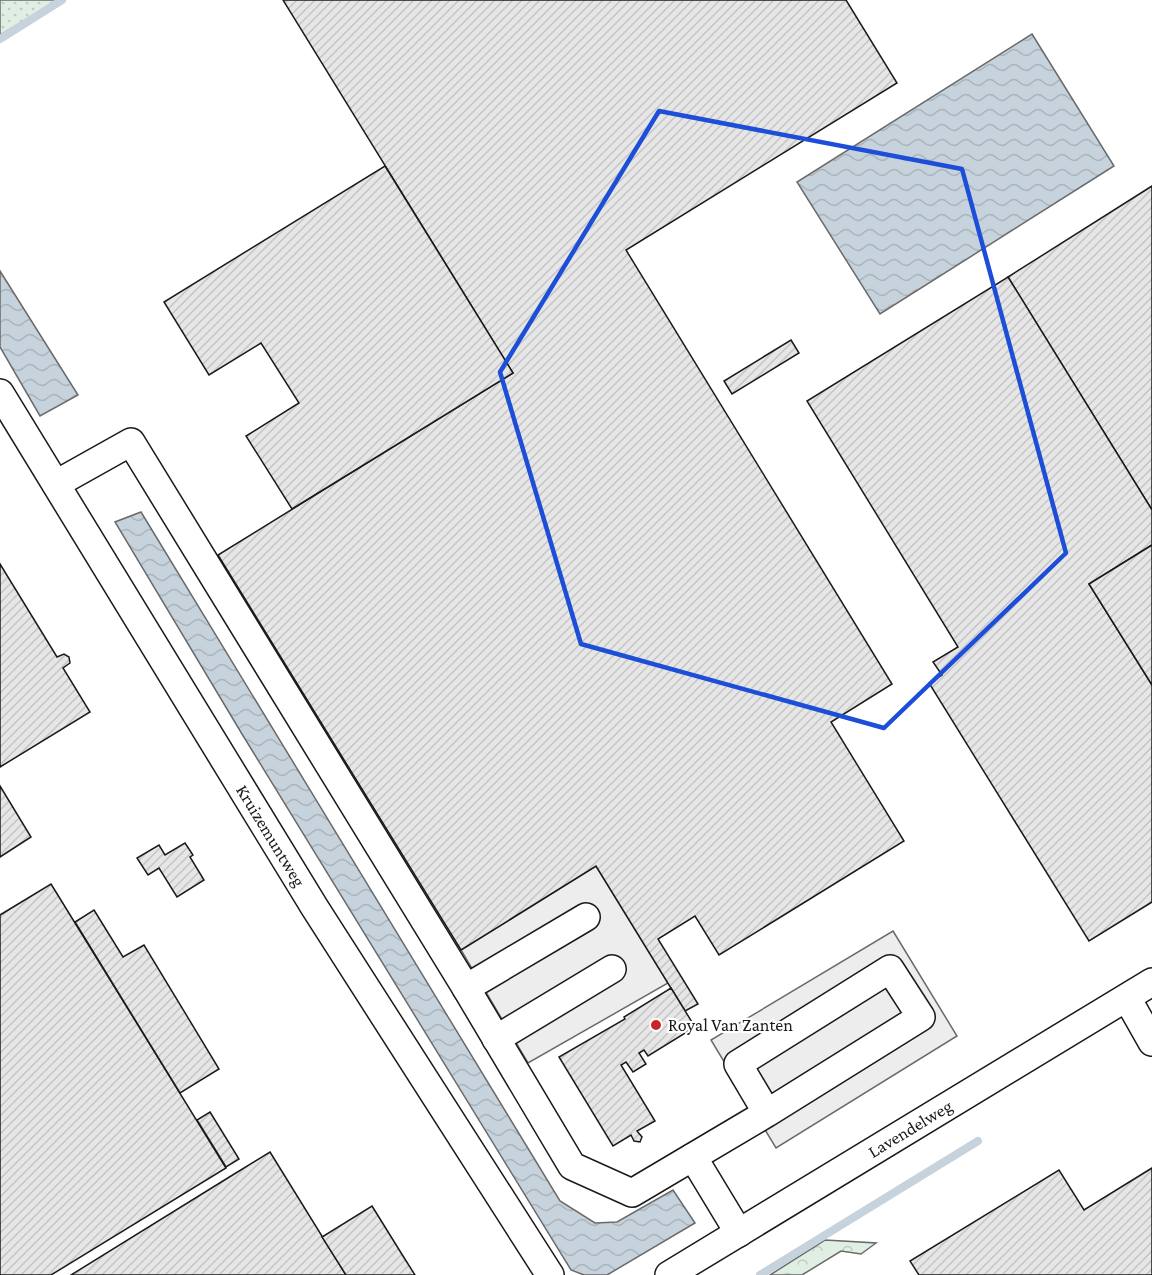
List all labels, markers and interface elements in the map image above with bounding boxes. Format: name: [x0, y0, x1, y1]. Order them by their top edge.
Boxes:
street label: Kruizemuntweg: [232, 781, 310, 891]
place label: Royal Van Zanten: [668, 1015, 793, 1035]
marker: Royal Van Zanten: [649, 1018, 663, 1032]
street label: Lavendelweg: [864, 1095, 956, 1162]

